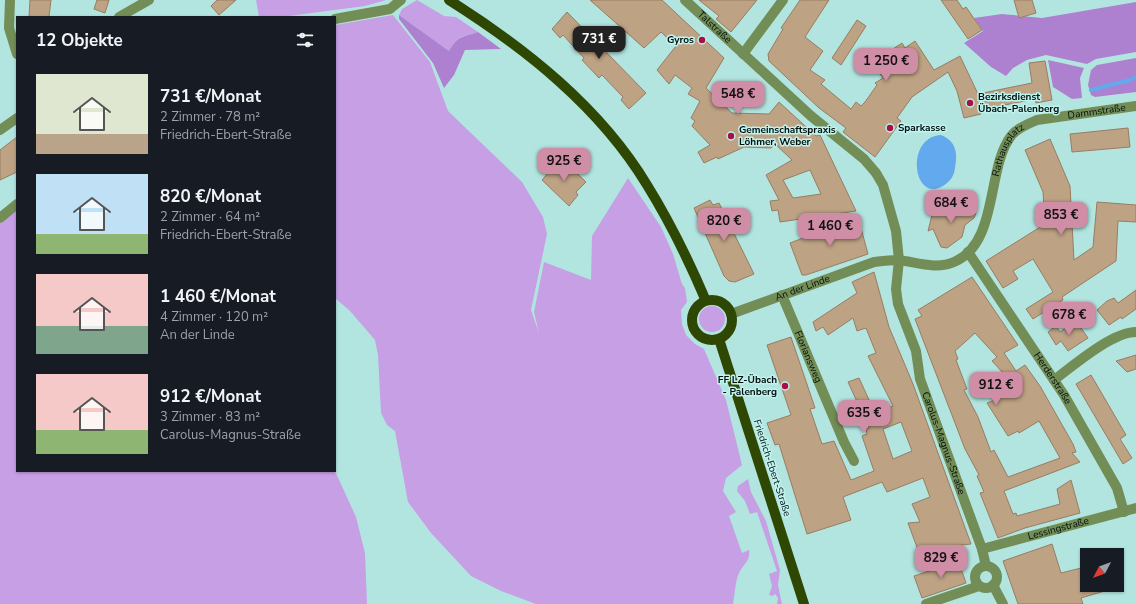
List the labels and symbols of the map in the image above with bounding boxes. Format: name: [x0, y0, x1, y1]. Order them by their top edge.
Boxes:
street label: Talstraße: [694, 8, 735, 46]
pin: 731 €: [571, 26, 627, 60]
place label: Gyros: [667, 33, 694, 47]
marker: Gyros: [697, 35, 707, 45]
pin: 1 250 €: [849, 48, 923, 82]
pin: 548 €: [710, 81, 766, 115]
place label: Bezirksdienst Übach-Palenberg: [978, 90, 1059, 116]
marker: Bezirksdienst Übach-Palenberg: [965, 98, 975, 108]
street label: Dammstraße: [1067, 101, 1127, 123]
street label: Rathausplatz: [989, 120, 1027, 178]
place label: Sparkasse: [898, 121, 946, 135]
place label: Gemeinschaftspraxis Löhmer, Weber: [739, 123, 836, 149]
marker: Sparkasse: [885, 123, 895, 133]
marker: Gemeinschaftspraxis Löhmer, Weber: [726, 131, 736, 141]
pin: 925 €: [536, 148, 592, 182]
pin: 684 €: [923, 190, 979, 224]
pin: 853 €: [1033, 202, 1089, 236]
pin: 820 €: [696, 208, 752, 242]
pin: 1 460 €: [793, 213, 867, 247]
street label: An der Linde: [773, 272, 832, 304]
pin: 678 €: [1041, 302, 1097, 336]
street label: Floriansweg: [791, 329, 825, 385]
street label: Herderstraße: [1030, 349, 1075, 407]
pin: 912 €: [968, 372, 1024, 406]
place label: FF LZ-Übach - Palenberg: [718, 373, 777, 399]
marker: FF LZ-Übach - Palenberg: [780, 381, 790, 391]
street label: Carolus-Magnus-Straße: [918, 390, 969, 497]
pin: 635 €: [836, 400, 892, 434]
street label: Friedrich-Ebert-Straße: [750, 418, 794, 518]
street label: Lessingstraße: [1026, 514, 1090, 544]
pin: 829 €: [913, 545, 969, 579]
north arrow: [1080, 548, 1124, 592]

